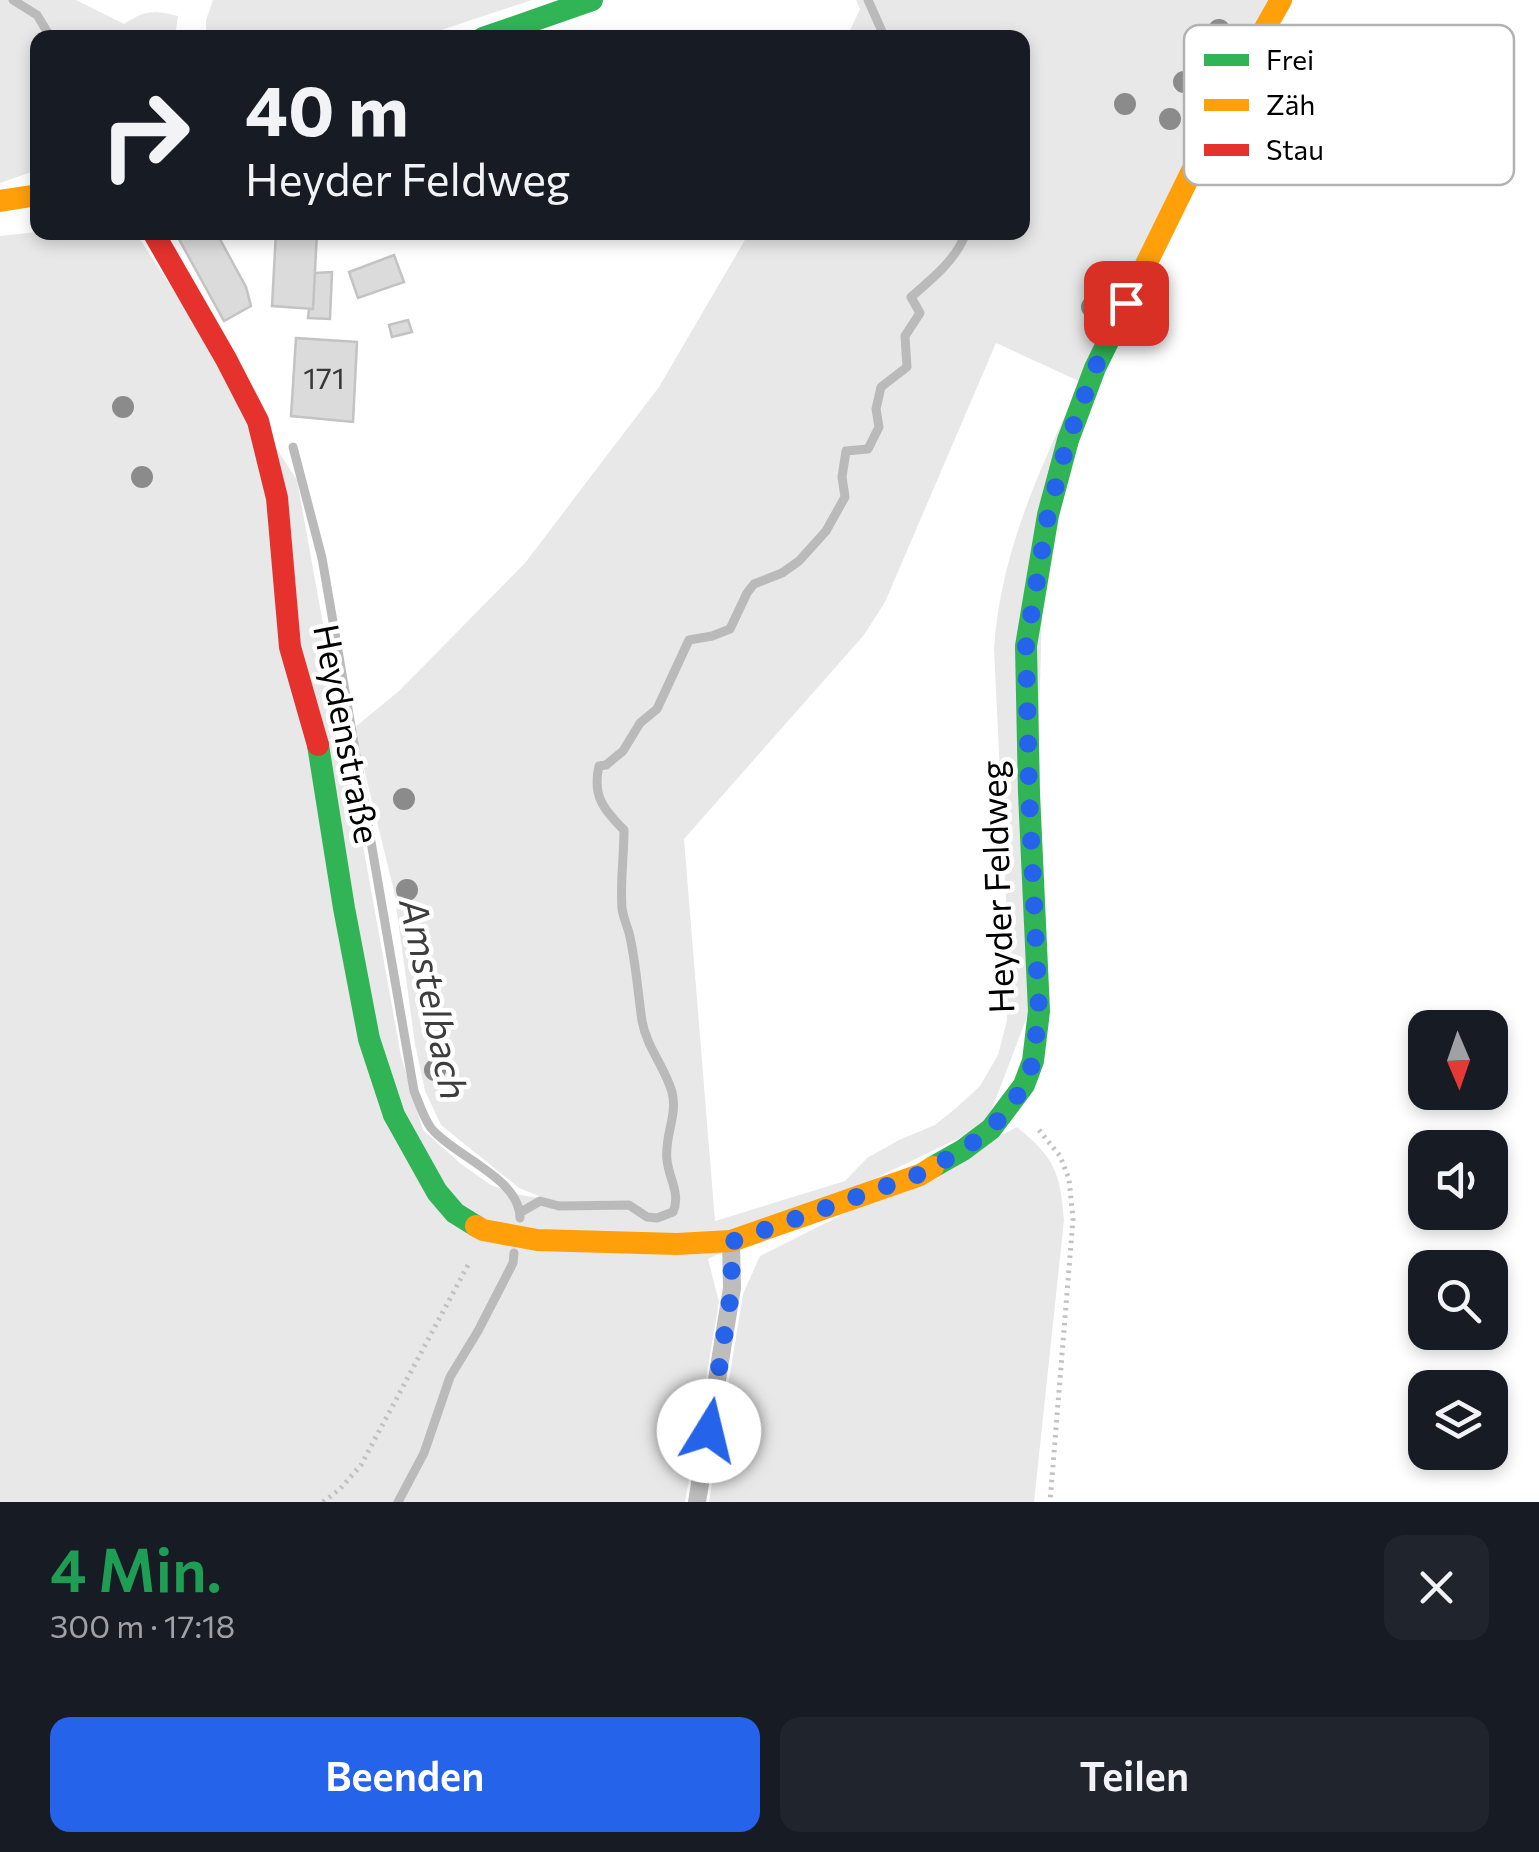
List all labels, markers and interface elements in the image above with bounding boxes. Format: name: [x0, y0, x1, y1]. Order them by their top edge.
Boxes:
legend: [1184, 25, 1514, 185]
text: Frei: [1266, 42, 1314, 76]
text: 40 m: [245, 65, 409, 150]
icon: right: [80, 70, 210, 200]
text: Zäh: [1266, 87, 1315, 121]
text: Stau: [1266, 132, 1324, 166]
text: Heyder Feldweg: [245, 150, 570, 205]
pin: [1084, 261, 1169, 346]
icon: arrive: [1099, 276, 1154, 331]
house number: 171: [303, 358, 345, 395]
street label: Heydenstraße: [306, 620, 391, 847]
street label: Heyder Feldweg: [970, 760, 1021, 1014]
water label: Amstelbach: [391, 893, 480, 1103]
north arrow: [1408, 1010, 1508, 1110]
map controls: [1408, 1010, 1508, 1470]
button: sound: [1408, 1130, 1508, 1230]
button: search: [1408, 1250, 1508, 1350]
button: layers: [1408, 1370, 1508, 1470]
position arrow: [657, 1379, 761, 1483]
text: 4 Min.: [50, 1531, 222, 1604]
button: close: [1384, 1535, 1489, 1640]
text: 300 m · 17:18: [50, 1605, 235, 1645]
button: Beenden: [50, 1717, 760, 1832]
button: Teilen: [780, 1717, 1489, 1832]

